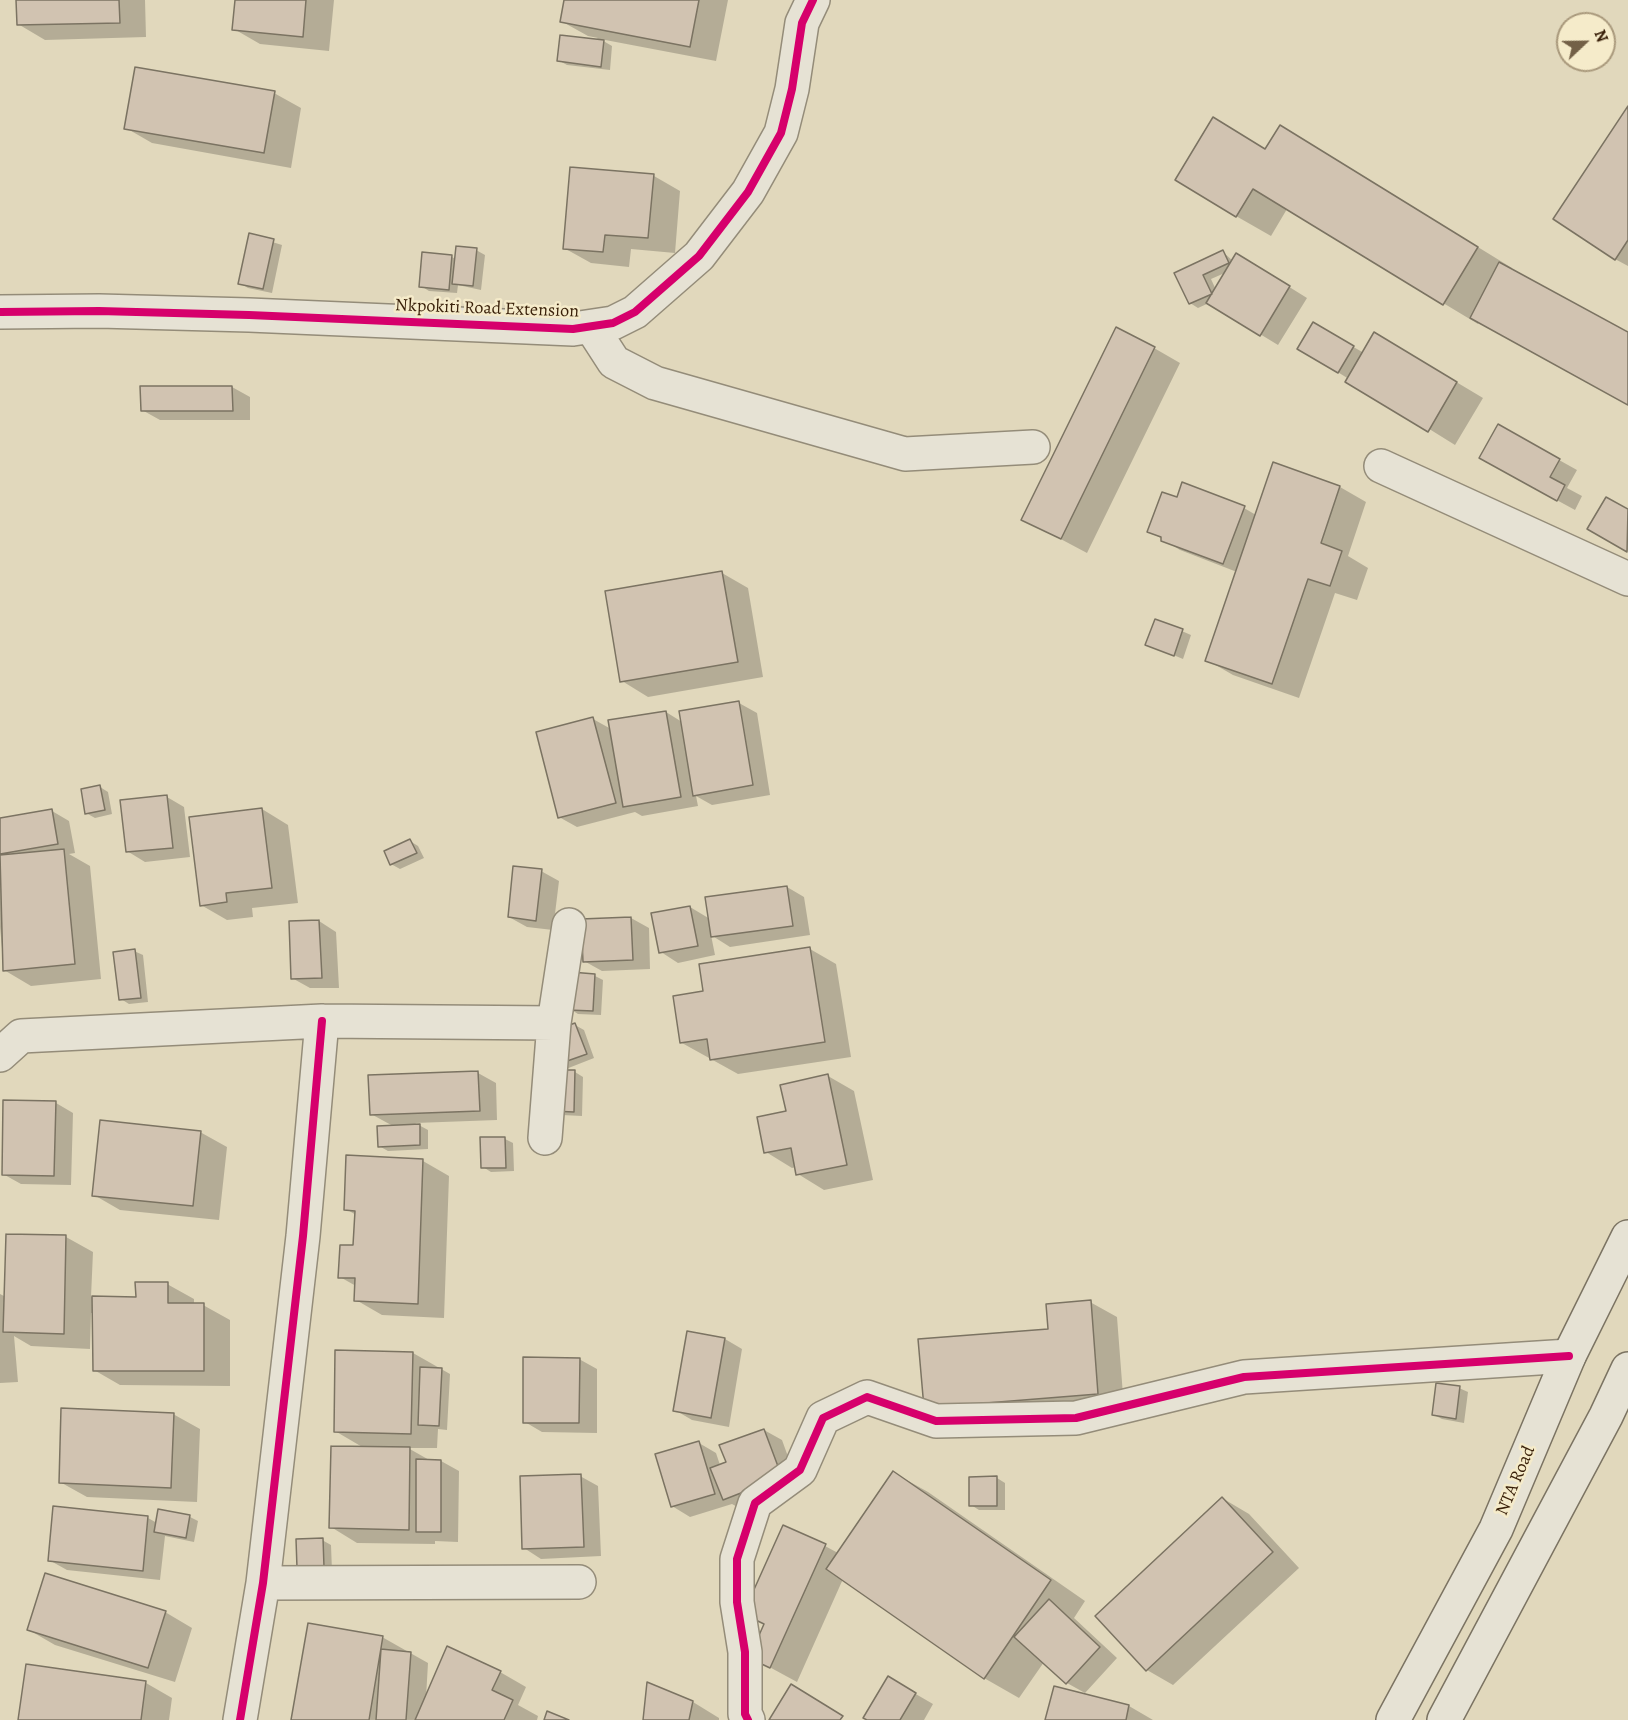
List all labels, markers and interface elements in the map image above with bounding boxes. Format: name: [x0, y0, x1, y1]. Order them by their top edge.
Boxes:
north arrow: [1556, 12, 1616, 72]
text: N: [1588, 26, 1613, 46]
street label: Nkpokiti Road Extension: [395, 295, 579, 323]
street label: NTA Road: [1492, 1443, 1540, 1519]

